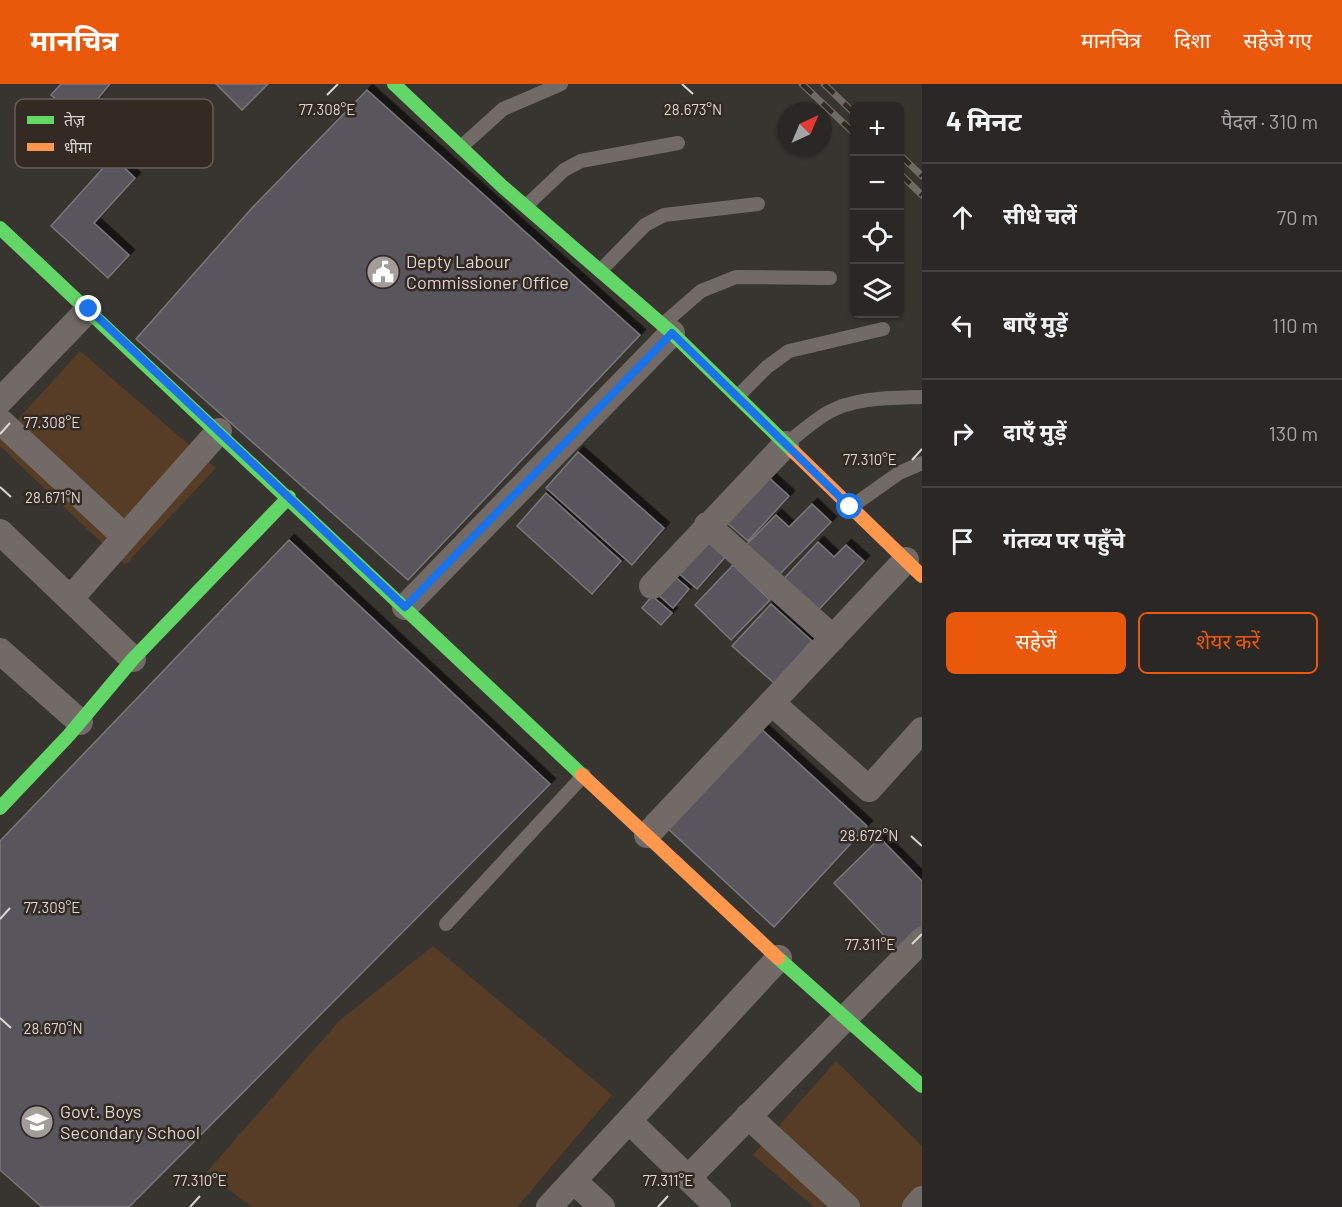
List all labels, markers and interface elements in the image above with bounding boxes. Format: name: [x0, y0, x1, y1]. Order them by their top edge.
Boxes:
text: मानचित्र: [30, 23, 118, 57]
text: मानचित्र: [1081, 27, 1141, 52]
text: दिशा: [1174, 27, 1210, 52]
text: सहेजे गए: [1243, 27, 1312, 52]
legend: [15, 99, 213, 168]
text: 77.308°E: [299, 100, 355, 118]
text: 28.673°N: [664, 100, 722, 118]
north arrow: [778, 102, 832, 156]
map controls: [850, 102, 904, 318]
button: +: [850, 102, 904, 156]
text: 4 मिनट: [946, 105, 1022, 136]
text: पैदल · 310 m: [1221, 109, 1318, 133]
text: तेज़: [64, 110, 86, 129]
text: धीमा: [64, 137, 93, 156]
button: −: [850, 156, 904, 210]
icon: ahead: [946, 201, 979, 234]
text: सीधे चलें: [1003, 202, 1077, 228]
text: 70 m: [1277, 205, 1318, 229]
button: locate: [850, 210, 904, 264]
place label: Depty Labour Commissioner Office: [406, 250, 569, 293]
public building icon: Depty Labour Commissioner Office: [365, 254, 401, 290]
button: layers: [850, 264, 904, 318]
route end: [75, 295, 101, 321]
icon: left: [946, 309, 979, 342]
text: बाएँ मुड़ें: [1003, 310, 1068, 336]
text: 110 m: [1272, 313, 1318, 337]
text: 77.308°E: [24, 413, 80, 431]
icon: right: [946, 417, 979, 450]
text: दाएँ मुड़ें: [1003, 418, 1066, 444]
text: 130 m: [1269, 421, 1318, 445]
text: 77.310°E: [843, 450, 897, 468]
text: 28.671°N: [25, 488, 81, 506]
route start: [836, 493, 862, 519]
icon: arrive: [946, 525, 979, 558]
text: गंतव्य पर पहुँचे: [1003, 526, 1125, 552]
button: सहेजें: [946, 612, 1126, 674]
button: शेयर करें: [1138, 612, 1318, 674]
text: 28.672°N: [840, 826, 898, 844]
text: 77.309°E: [24, 898, 80, 916]
text: 77.311°E: [845, 935, 895, 953]
text: 28.670°N: [23, 1019, 83, 1037]
place label: Govt. Boys Secondary School: [60, 1100, 200, 1143]
school or university icon: Govt. Boys Secondary School: [19, 1104, 55, 1140]
text: 77.310°E: [173, 1171, 227, 1189]
text: 77.311°E: [643, 1171, 693, 1189]

